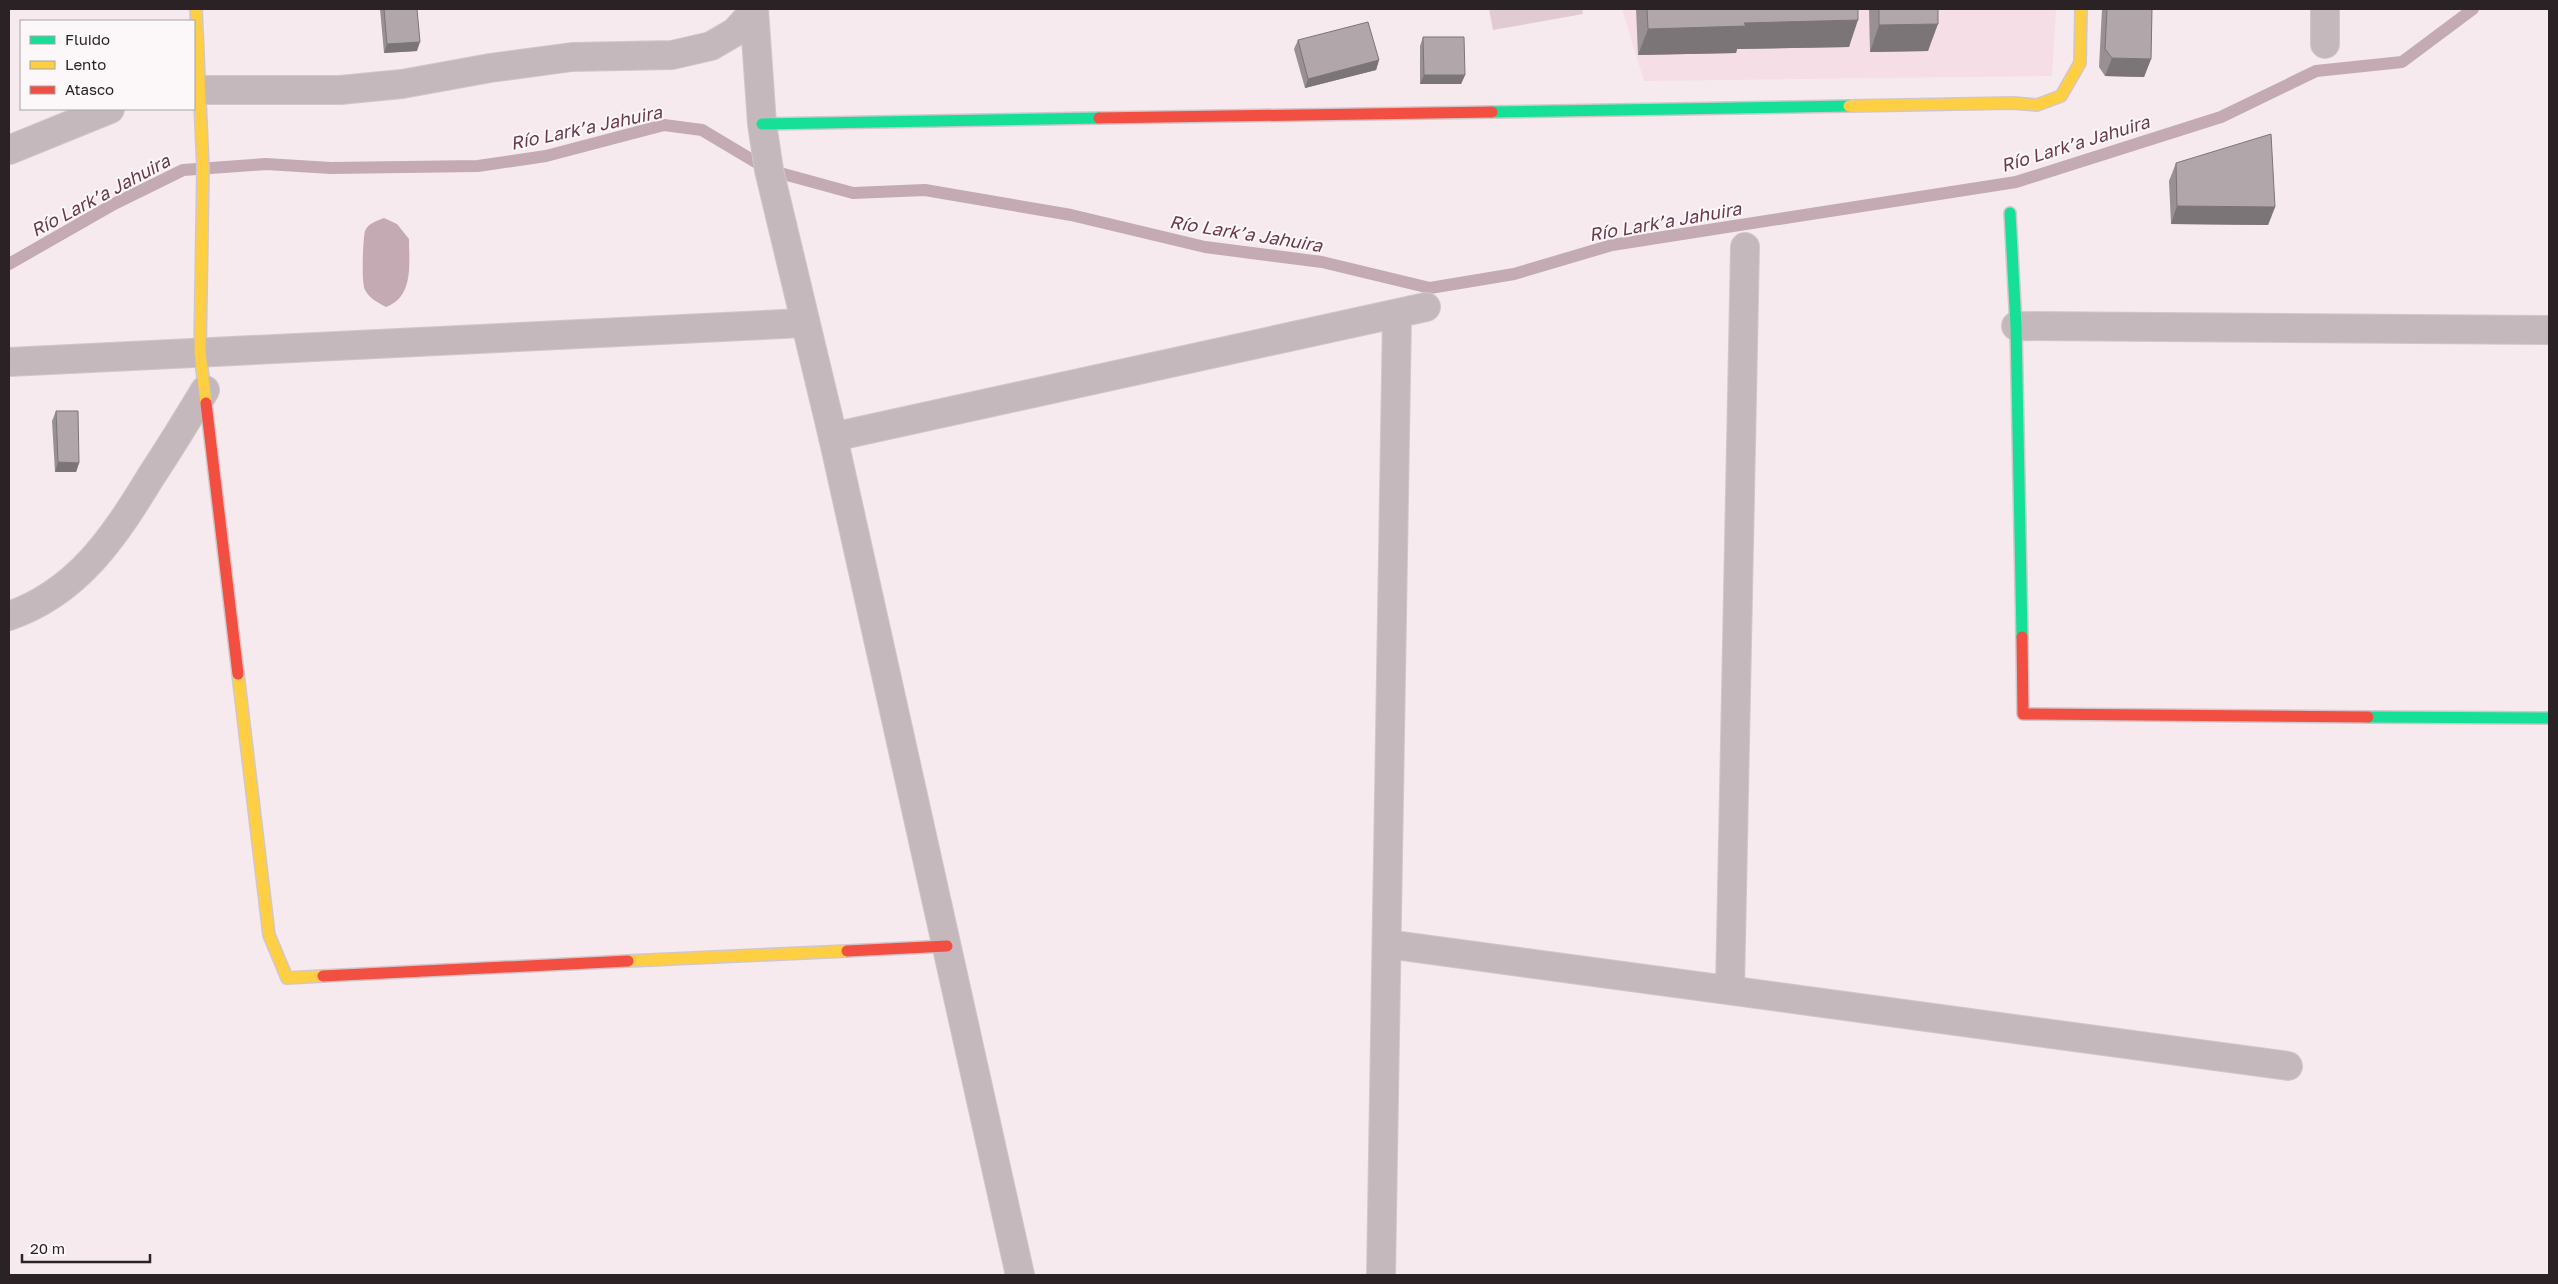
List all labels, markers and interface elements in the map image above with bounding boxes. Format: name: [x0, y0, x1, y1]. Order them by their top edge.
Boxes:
legend: [20, 20, 195, 110]
text: Fluido: [65, 30, 110, 48]
text: Lento: [65, 55, 106, 73]
text: Atasco: [65, 80, 114, 98]
water label: Río Lark’a Jahuira: [508, 100, 665, 154]
water label: Río Lark’a Jahuira: [1998, 110, 2153, 176]
water label: Río Lark’a Jahuira: [27, 149, 174, 241]
water label: Río Lark’a Jahuira: [1587, 197, 1744, 245]
water label: Río Lark’a Jahuira: [1168, 210, 1325, 256]
scale bar: [22, 1232, 150, 1264]
text: 20 m: [30, 1239, 65, 1257]

